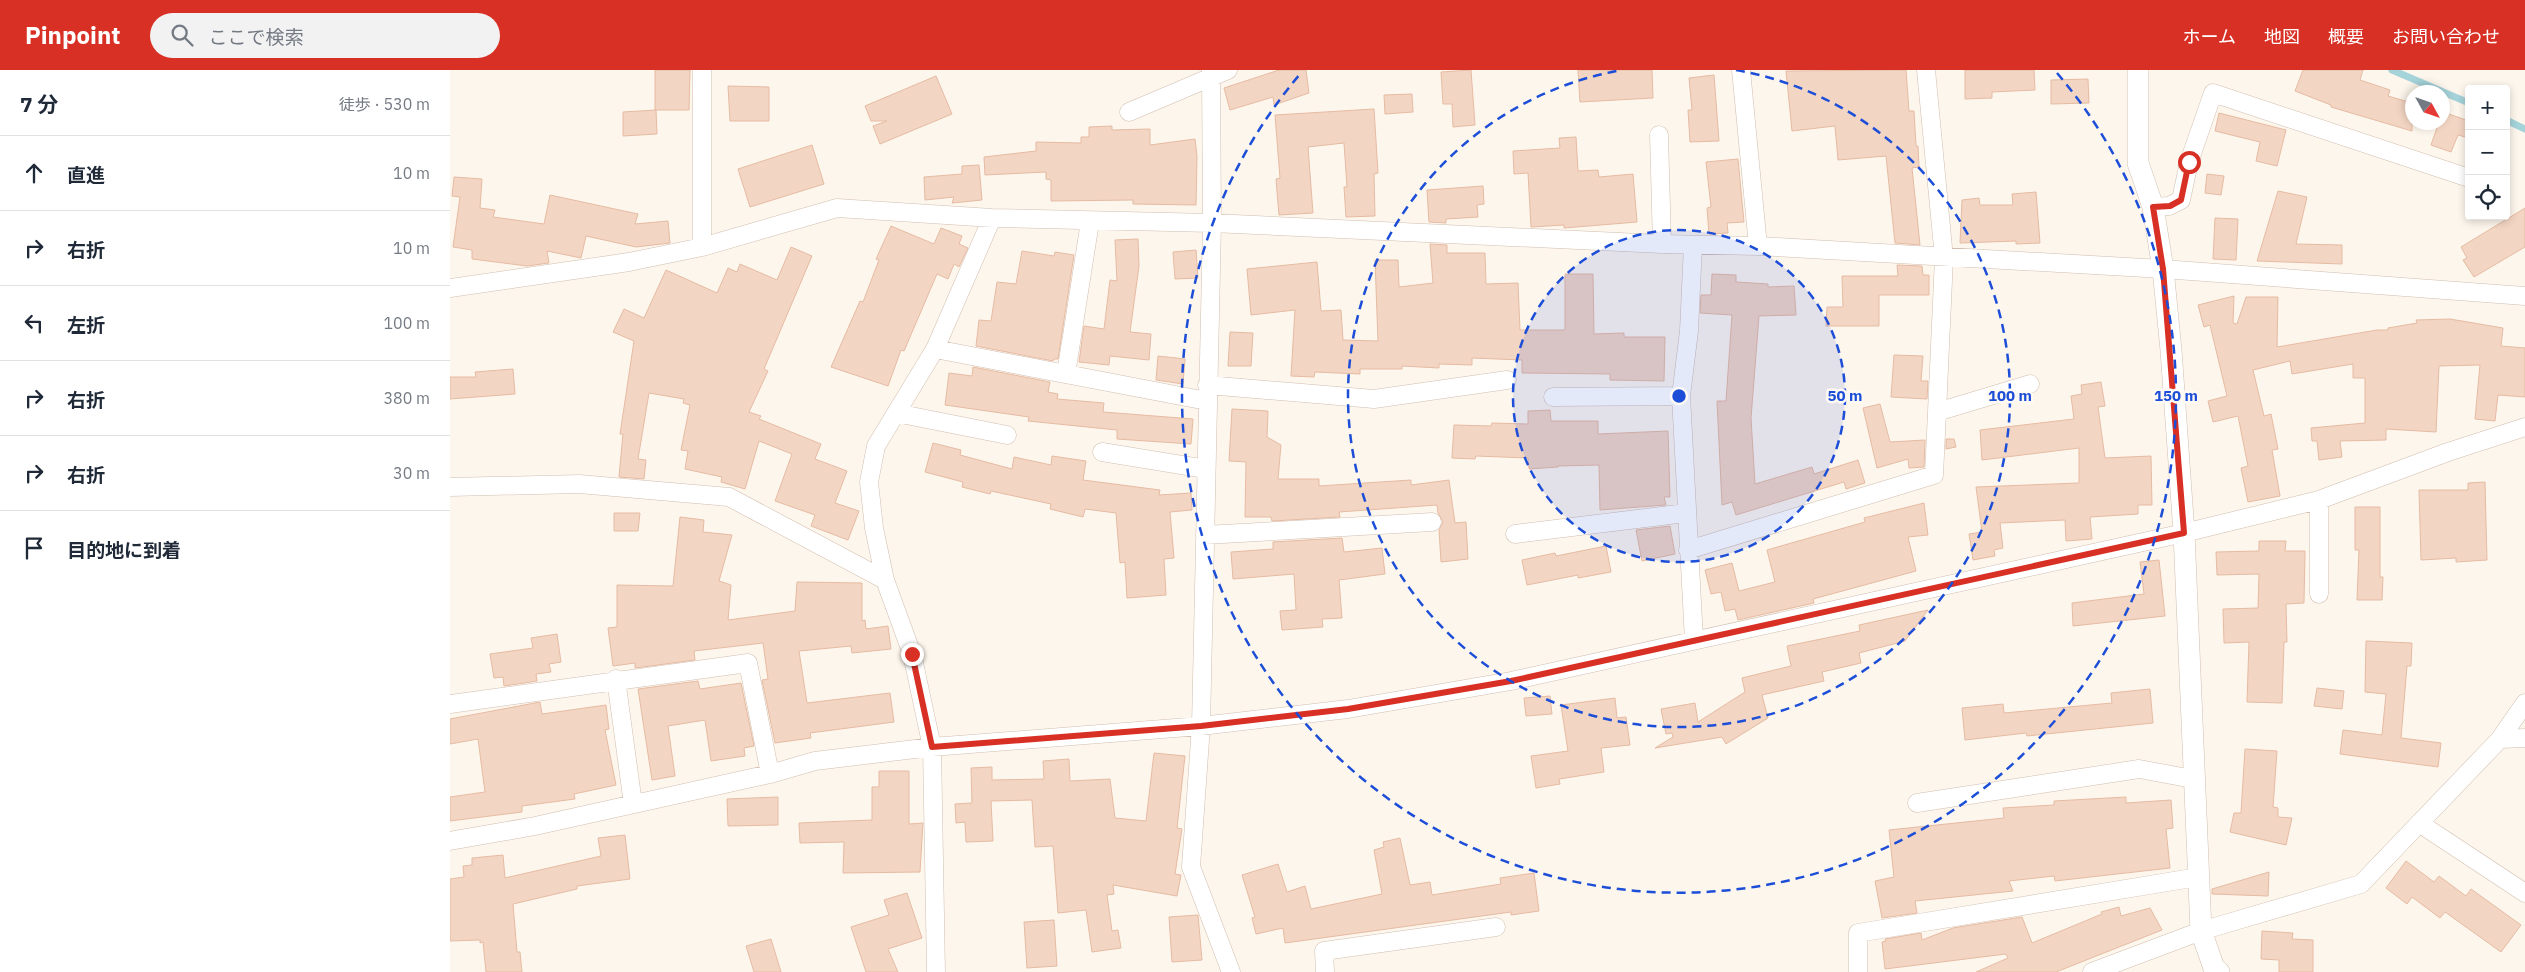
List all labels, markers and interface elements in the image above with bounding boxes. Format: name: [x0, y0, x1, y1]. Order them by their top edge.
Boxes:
search box: [150, 13, 500, 58]
text: Pinpoint: [25, 19, 120, 51]
icon: search: [168, 21, 196, 49]
text: ここで検索: [208, 25, 303, 49]
text: ホーム: [2183, 25, 2236, 48]
text: 地図: [2264, 25, 2300, 48]
text: 概要: [2328, 25, 2364, 48]
text: お問い合わせ: [2392, 25, 2500, 48]
north arrow: [2405, 85, 2450, 130]
map controls: [2465, 85, 2510, 220]
button: +: [2465, 85, 2510, 130]
text: 7 分: [20, 90, 59, 118]
text: 徒歩 · 530 m: [339, 94, 430, 114]
button: −: [2465, 130, 2510, 175]
route start: [2178, 151, 2201, 174]
icon: ahead: [20, 159, 48, 187]
text: 直進: [67, 163, 105, 187]
text: 10 m: [393, 163, 430, 183]
button: locate: [2465, 175, 2510, 220]
icon: right: [20, 234, 48, 262]
text: 右折: [67, 238, 105, 262]
text: 10 m: [393, 238, 430, 258]
icon: left: [20, 309, 48, 337]
text: 左折: [67, 313, 105, 337]
text: 100 m: [383, 313, 430, 333]
icon: right: [20, 384, 48, 412]
text: 50 m: [1828, 386, 1862, 405]
text: 100 m: [1988, 386, 2032, 405]
text: 150 m: [2154, 386, 2198, 405]
centre of rings: [1670, 387, 1688, 405]
text: 右折: [67, 388, 105, 412]
text: 380 m: [383, 388, 430, 408]
icon: right: [20, 459, 48, 487]
text: 右折: [67, 463, 105, 487]
text: 30 m: [393, 463, 430, 483]
icon: arrive: [20, 534, 48, 562]
text: 目的地に到着: [67, 538, 181, 562]
route end: [901, 643, 924, 666]

